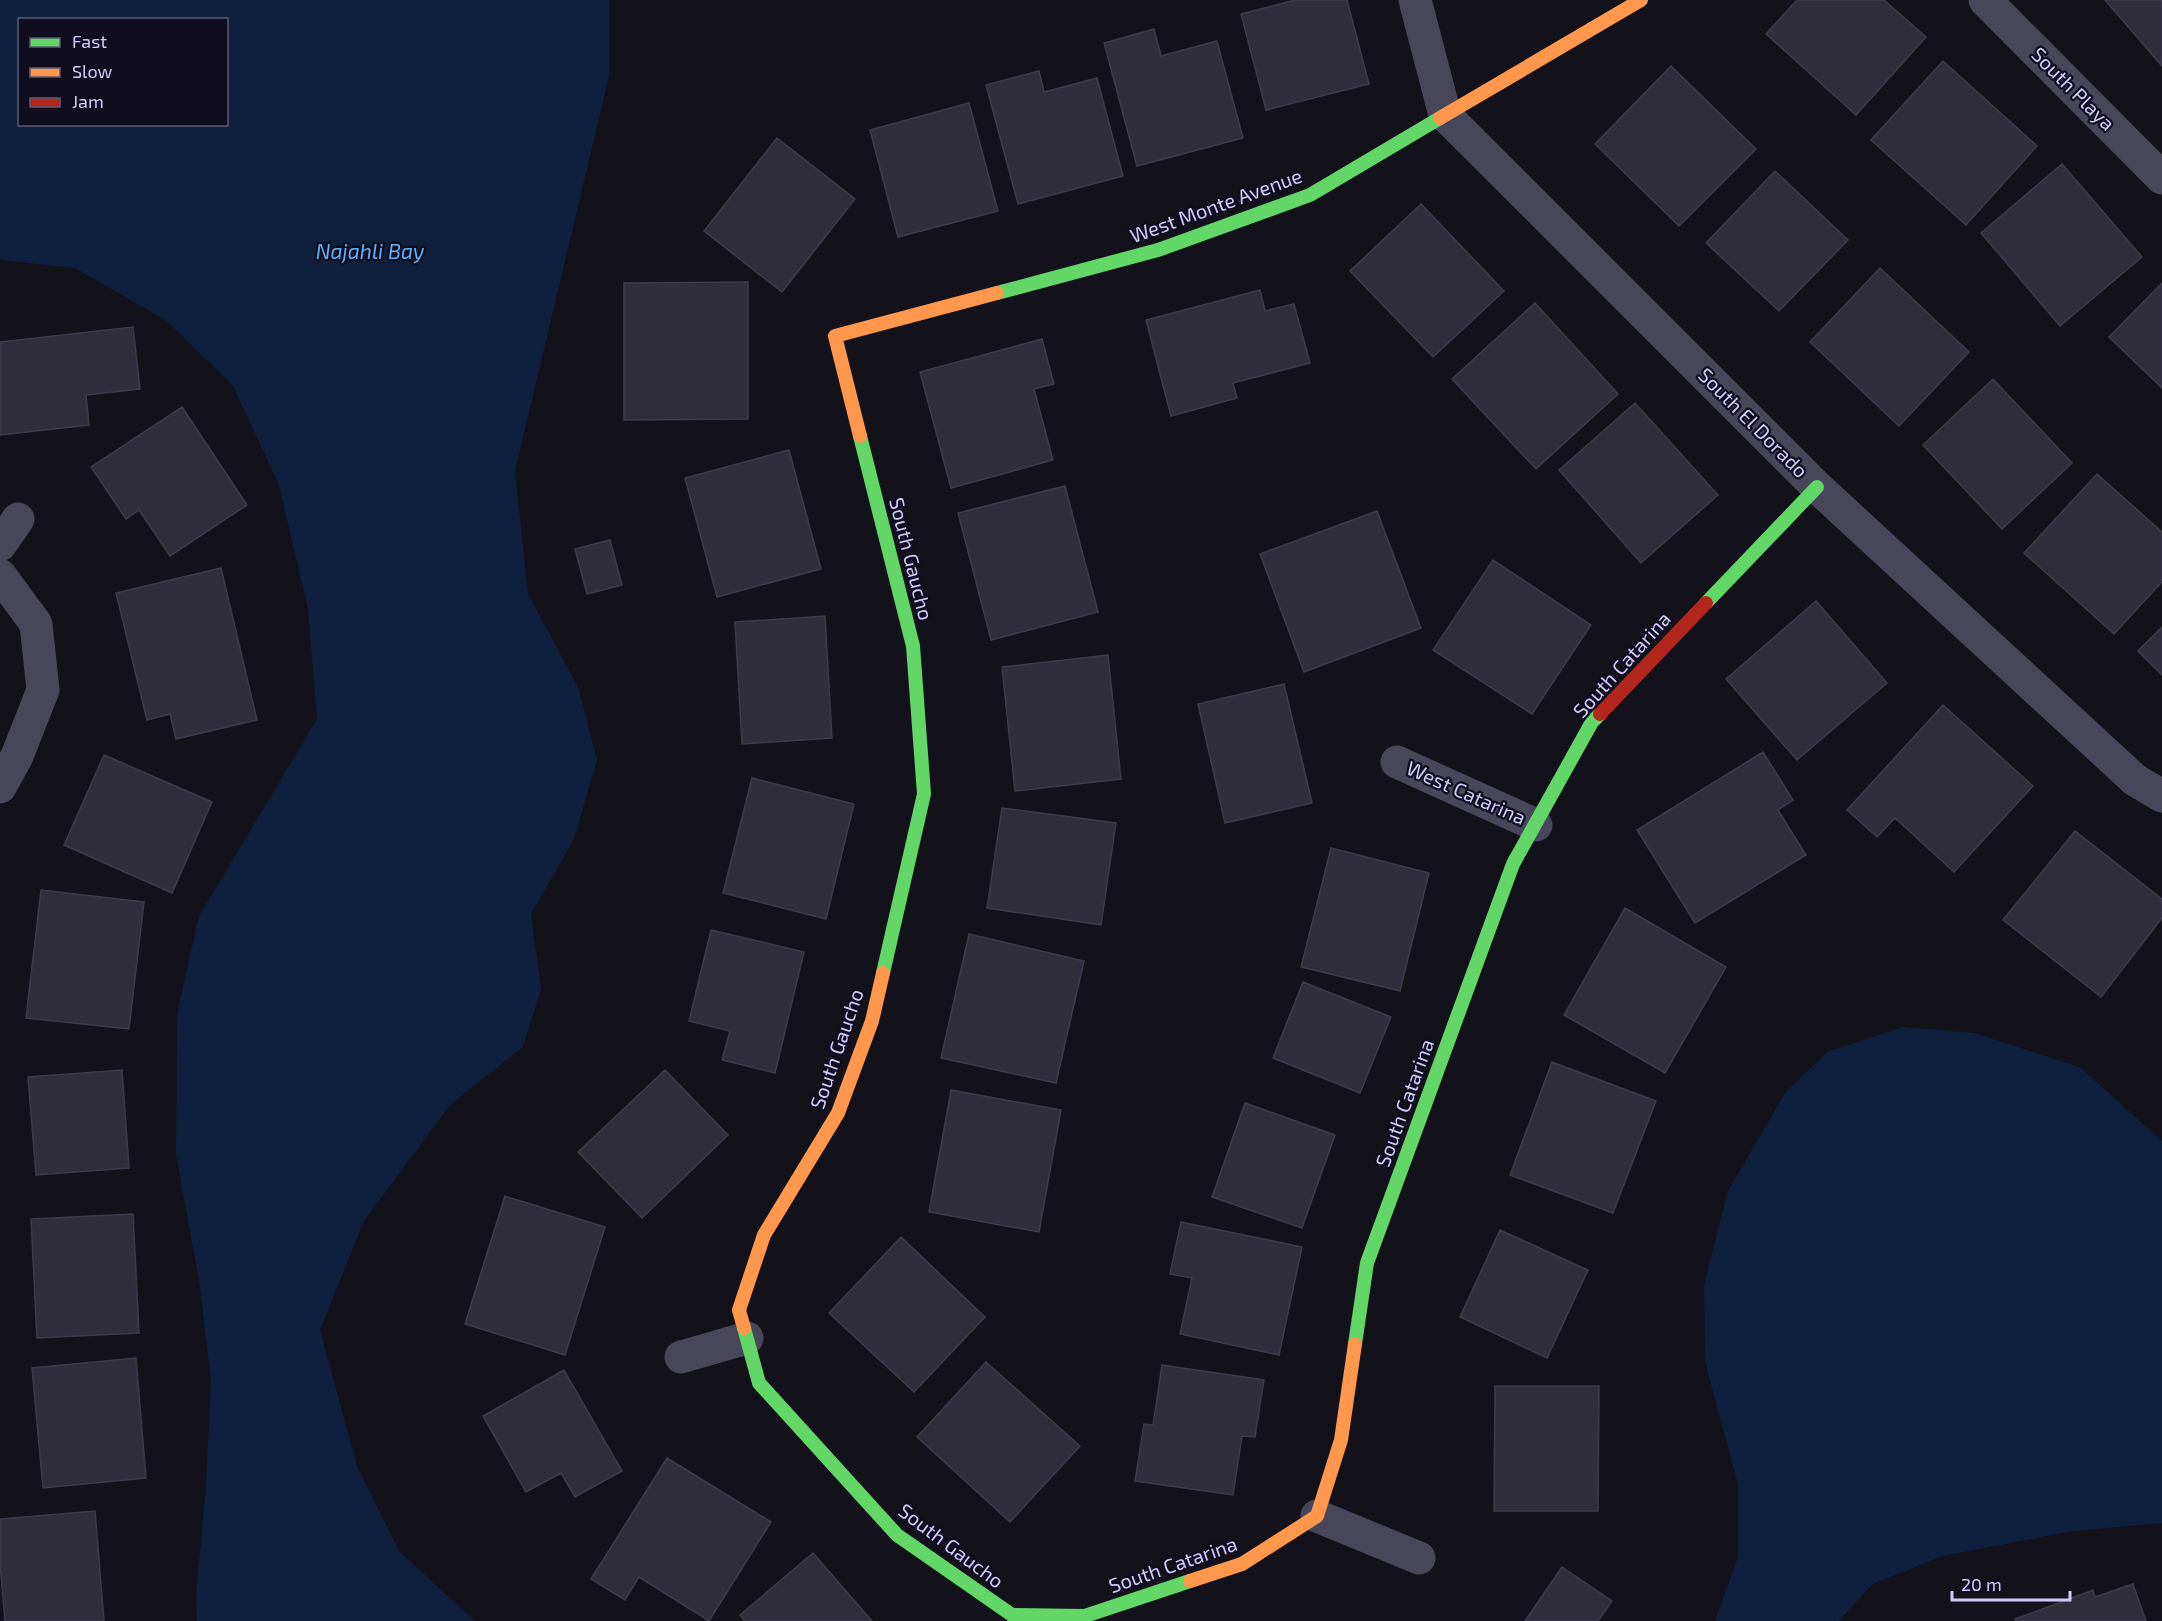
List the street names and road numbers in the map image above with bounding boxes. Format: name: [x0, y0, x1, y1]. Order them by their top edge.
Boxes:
street label: South Playa: [2027, 42, 2120, 135]
street label: West Monte Avenue: [1126, 163, 1305, 247]
street label: South El Dorado: [1694, 362, 1814, 482]
street label: South Gaucho: [885, 495, 939, 622]
street label: South Catarina: [1567, 606, 1675, 722]
street label: West Catarina: [1403, 755, 1530, 829]
street label: South Gaucho: [804, 985, 868, 1112]
street label: South Catarina: [1370, 1035, 1438, 1170]
street label: South Gaucho: [894, 1498, 1009, 1593]
street label: South Catarina: [1105, 1531, 1240, 1597]

